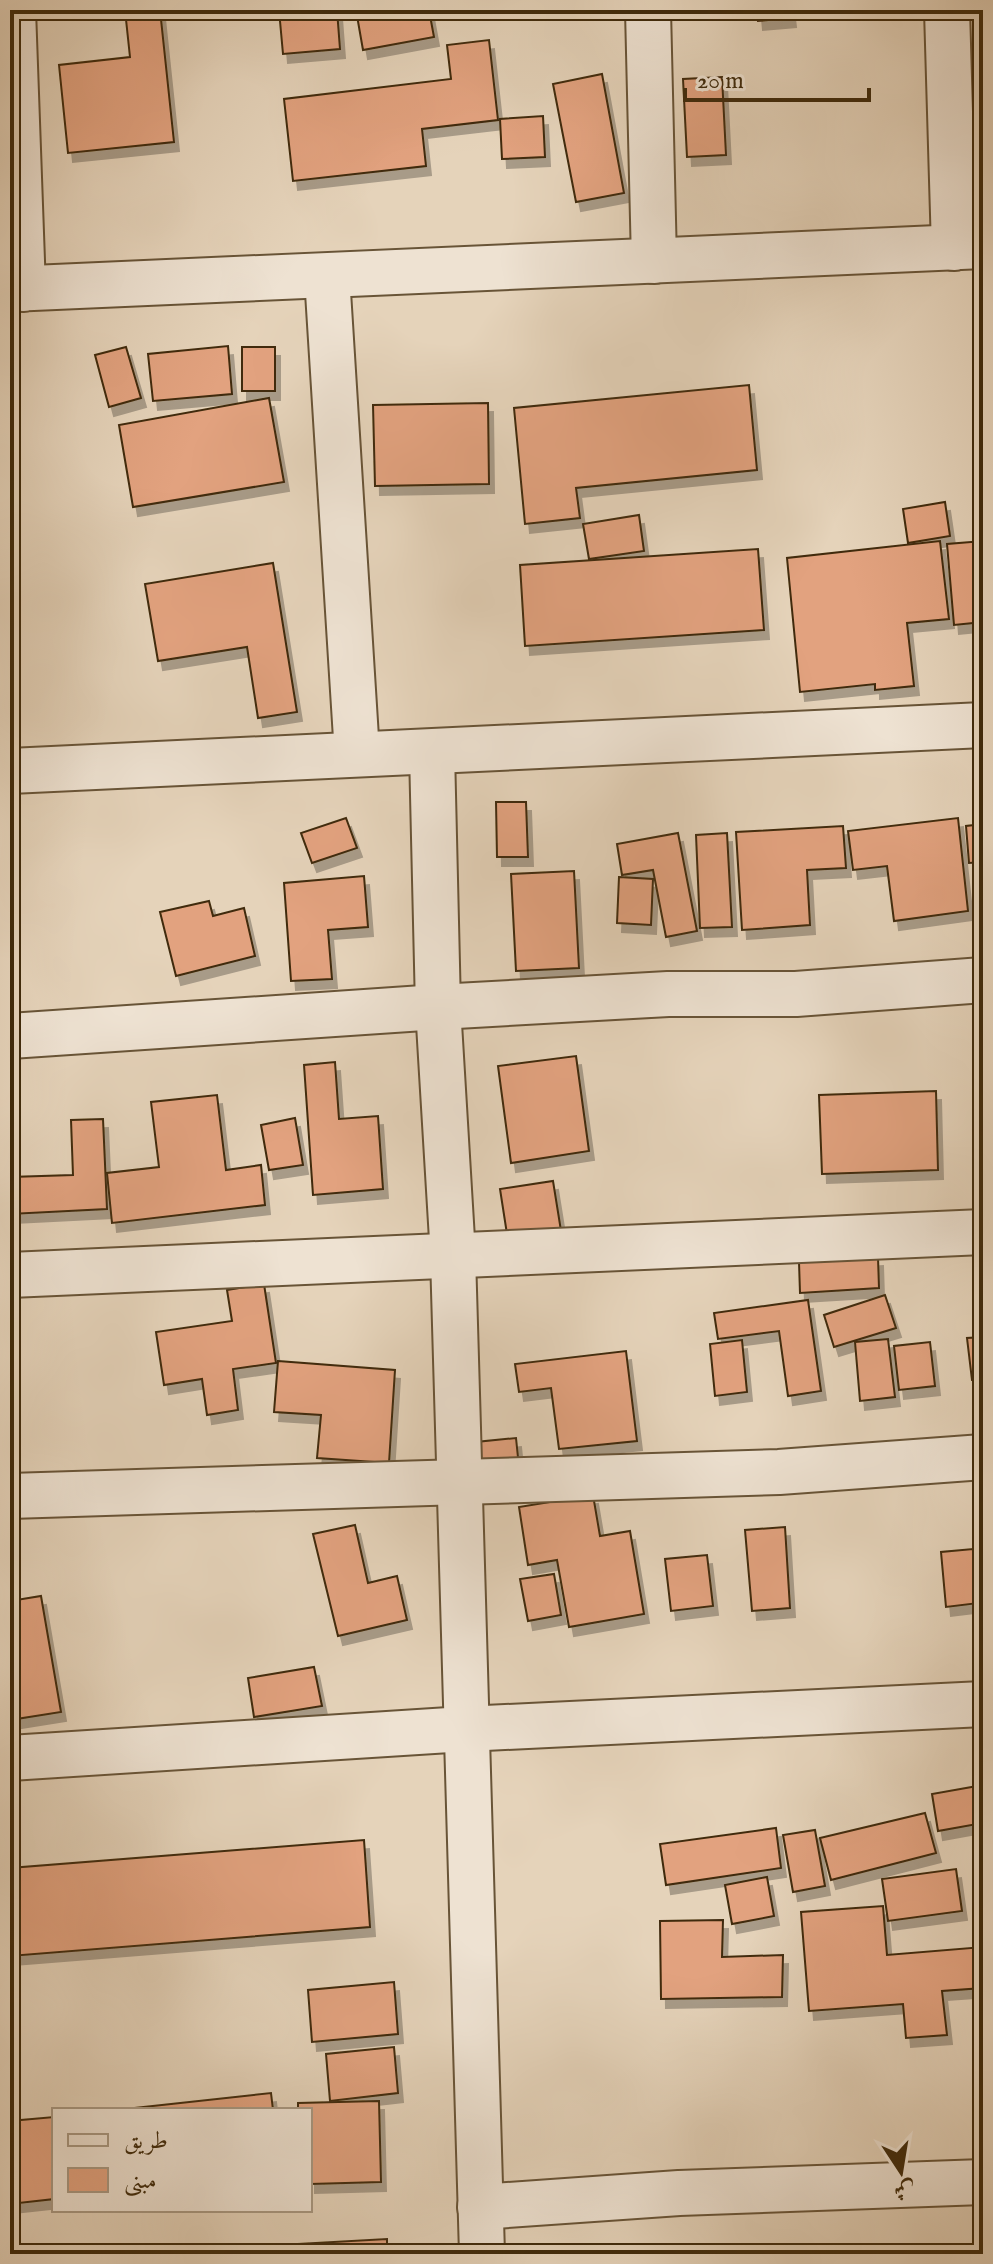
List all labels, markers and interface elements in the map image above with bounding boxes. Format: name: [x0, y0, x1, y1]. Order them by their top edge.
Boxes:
scale bar: [685, 52, 869, 102]
text: 20 m: [697, 66, 744, 97]
legend: [52, 2108, 312, 2212]
text: طريق: [124, 2126, 168, 2157]
north arrow: [861, 2132, 941, 2212]
text: مبنى: [124, 2166, 157, 2197]
text: ش: [891, 2174, 918, 2206]

